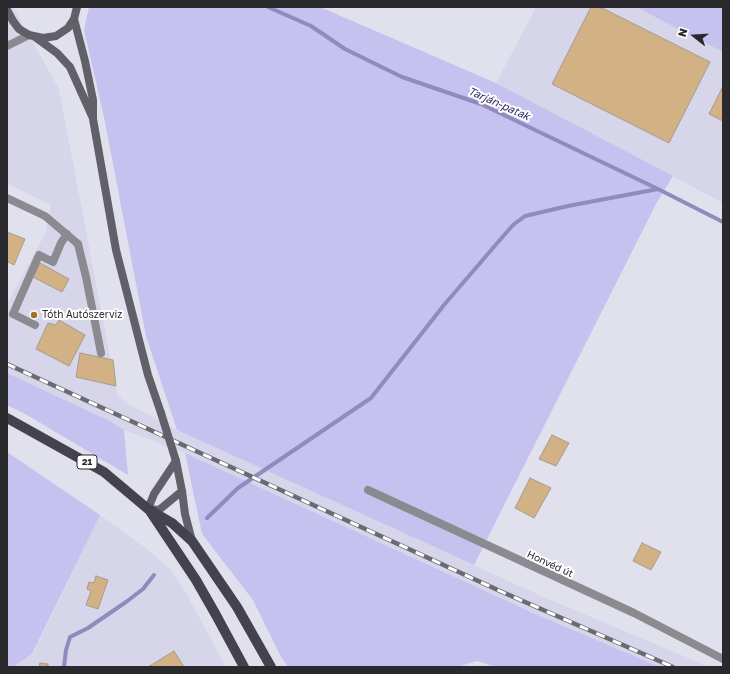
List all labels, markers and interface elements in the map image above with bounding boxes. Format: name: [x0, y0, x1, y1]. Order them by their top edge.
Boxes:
north arrow: [674, 16, 714, 56]
text: N: [675, 26, 689, 38]
water label: Tarján-patak: [466, 85, 532, 123]
place label: Tóth Autószerviz: [42, 309, 122, 321]
marker: Tóth Autószerviz: [29, 310, 39, 320]
road number: 21: [77, 455, 97, 469]
street label: Honvéd út: [525, 548, 575, 580]

